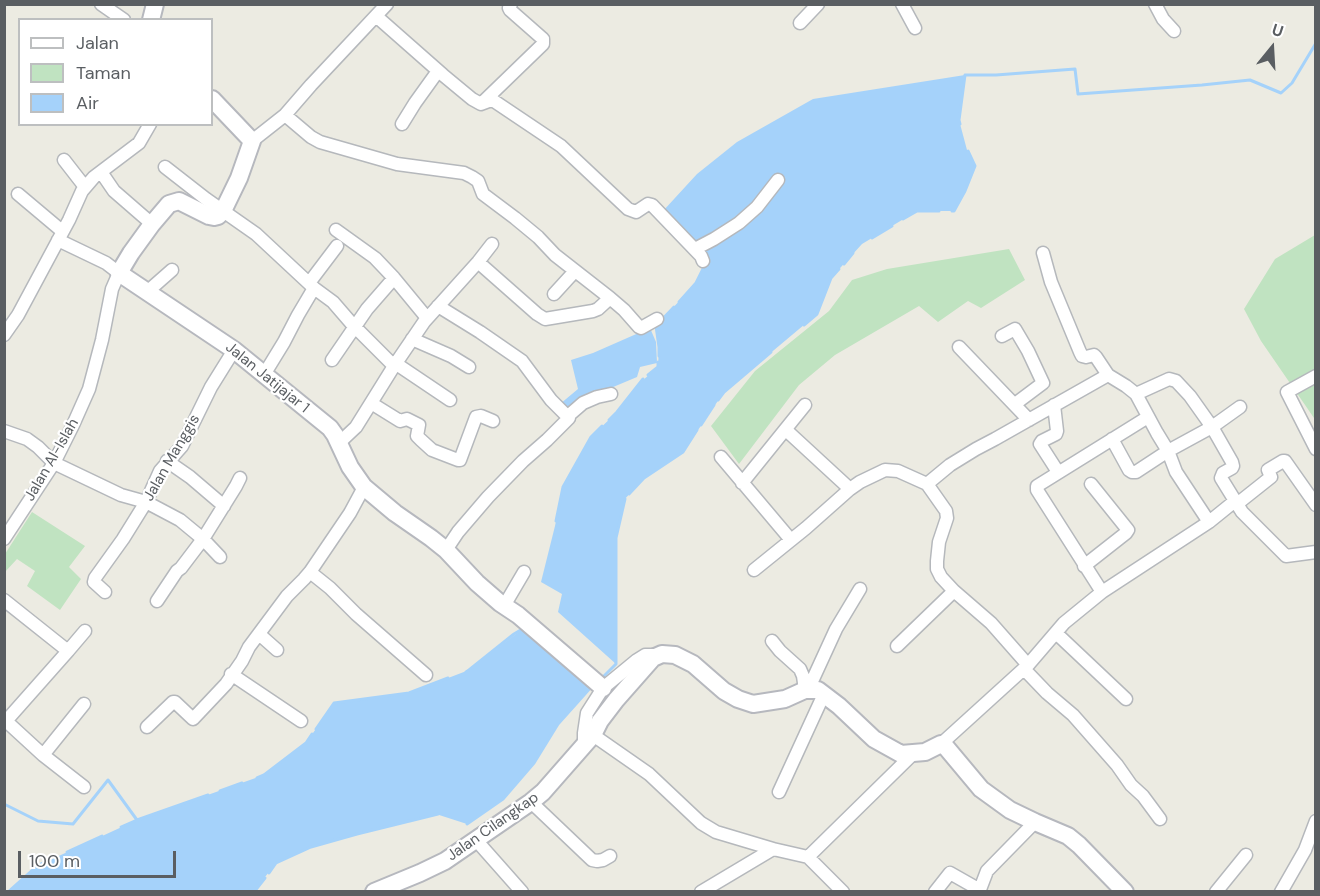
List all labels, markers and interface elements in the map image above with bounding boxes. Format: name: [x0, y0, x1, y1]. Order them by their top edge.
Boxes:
legend: [18, 18, 213, 126]
north arrow: [1242, 18, 1302, 78]
text: U: [1269, 19, 1286, 42]
text: Jalan: [76, 31, 119, 55]
text: Taman: [76, 61, 131, 85]
text: Air: [76, 91, 99, 115]
street label: Jalan Jatijajar 1: [221, 339, 313, 417]
street label: Jalan Manggis: [140, 411, 204, 505]
street label: Jalan Al-Islah: [21, 416, 83, 504]
street label: Jalan Cilangkap: [444, 789, 542, 865]
scale bar: [21, 839, 178, 877]
text: 100 m: [29, 849, 80, 873]

